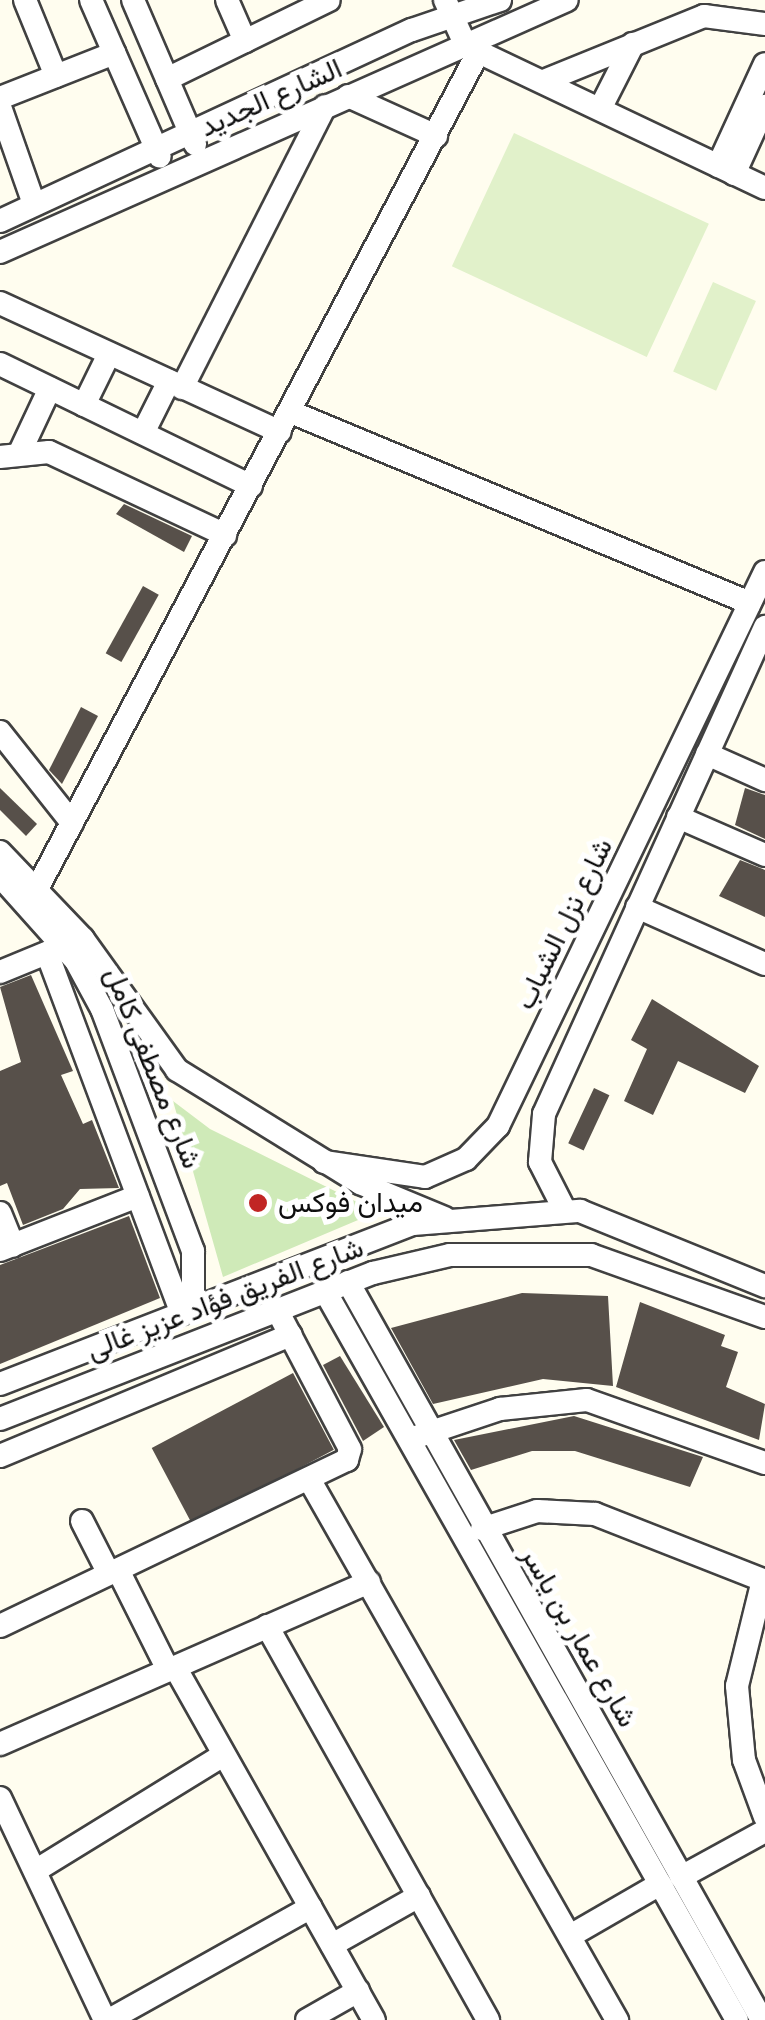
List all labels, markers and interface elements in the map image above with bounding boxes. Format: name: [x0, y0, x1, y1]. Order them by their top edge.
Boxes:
street label: الشارع الجديد: [195, 52, 347, 144]
street label: شارع نزل الشباب: [508, 833, 620, 1015]
street label: شارع مصطفى كامل: [97, 963, 209, 1173]
place label: ميدان فوكس: [278, 1186, 423, 1220]
marker: ميدان فوكس: [247, 1192, 269, 1214]
street label: شارع الفريق فؤاد عزيز غالى: [82, 1231, 368, 1367]
street label: شارع عمار بن ياسر: [514, 1541, 644, 1733]

